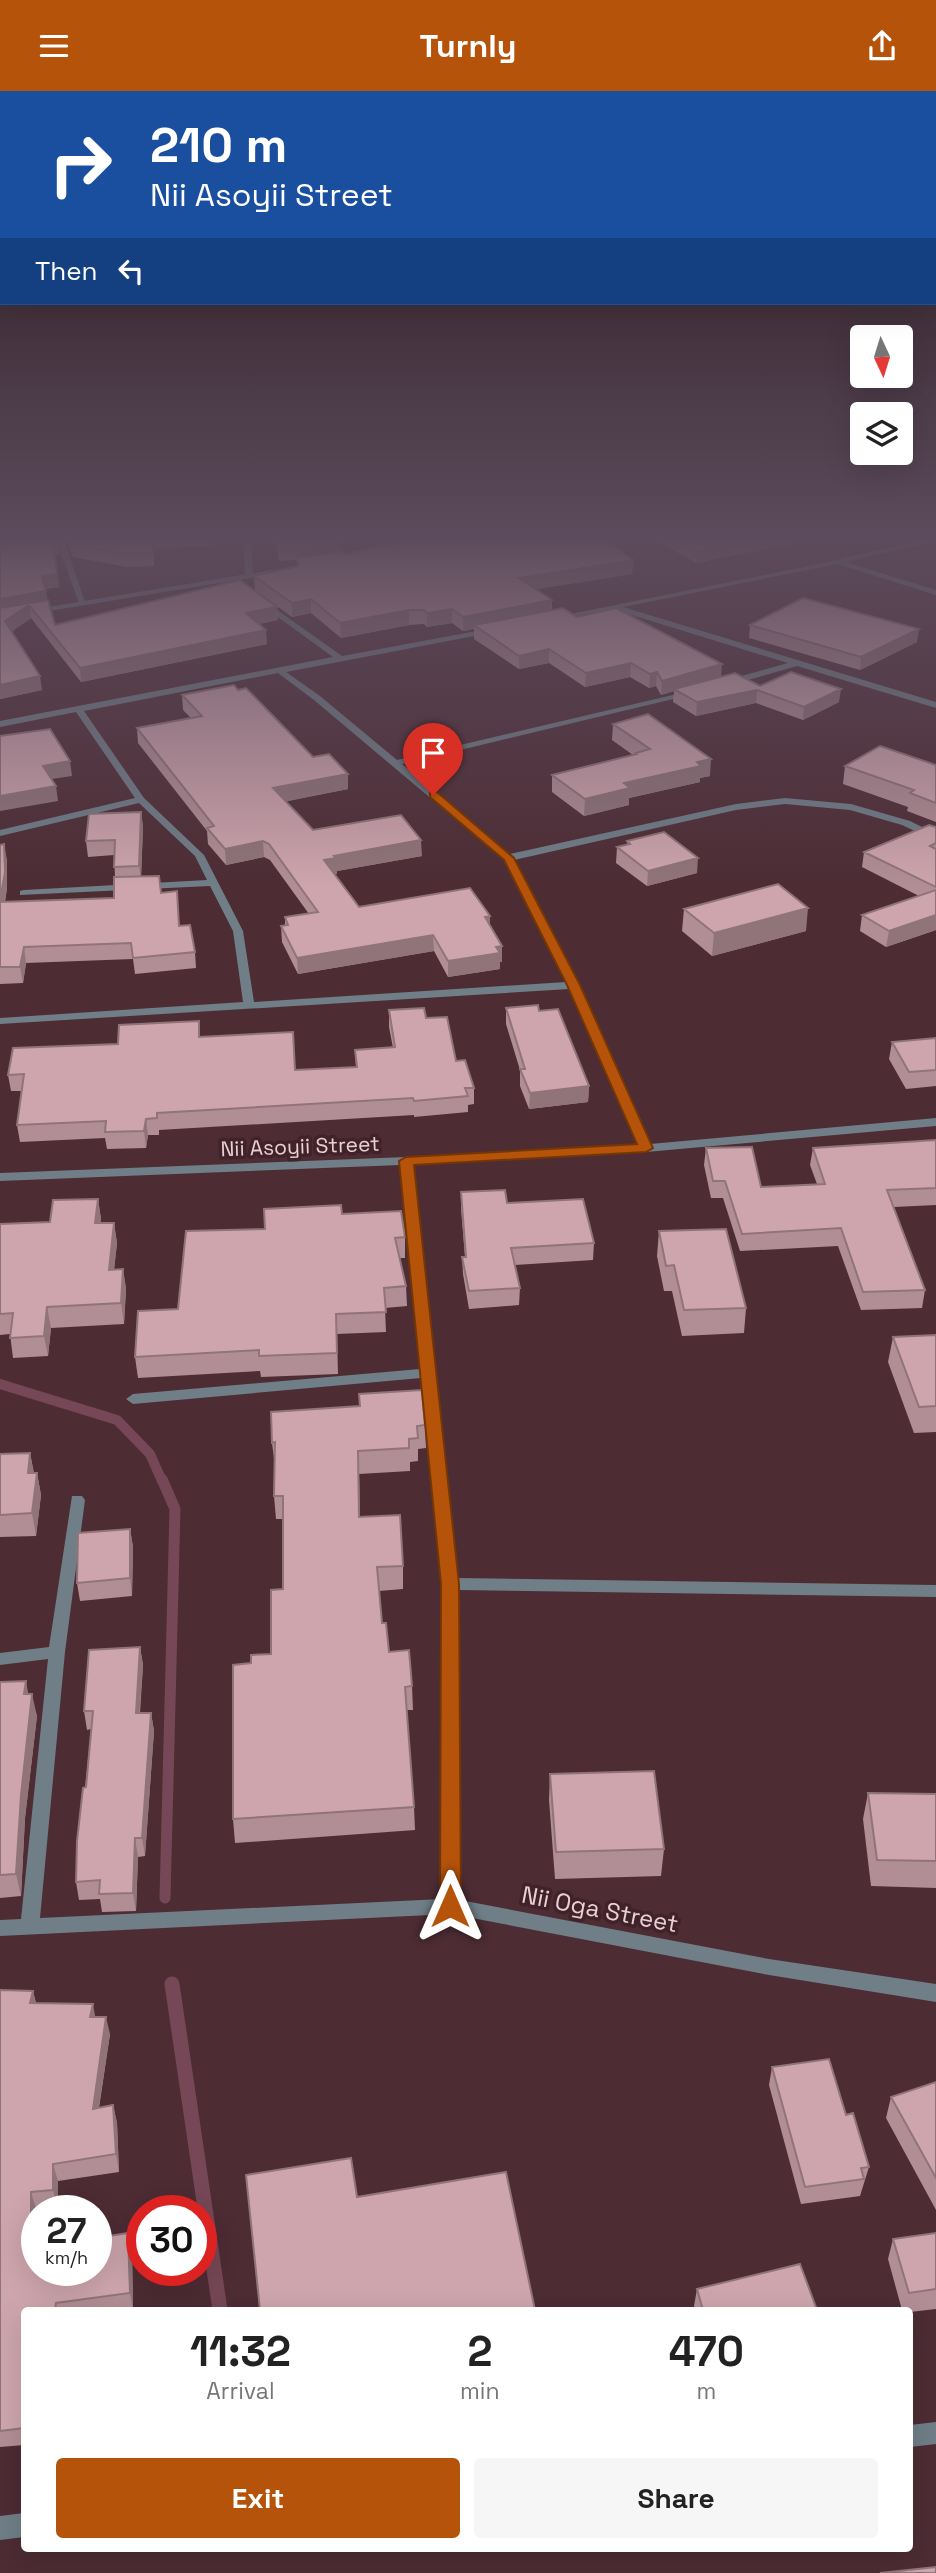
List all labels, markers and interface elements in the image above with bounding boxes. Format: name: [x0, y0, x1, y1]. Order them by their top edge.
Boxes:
text: Turnly: [420, 26, 516, 66]
icon: menu: [35, 27, 73, 65]
icon: share: [863, 27, 901, 65]
text: 210 m: [150, 114, 287, 176]
icon: right: [35, 119, 126, 210]
text: Nii Asoyii Street: [150, 175, 393, 215]
icon: left: [112, 252, 150, 290]
text: Then: [35, 254, 98, 288]
north arrow: [850, 325, 914, 389]
map controls: [850, 325, 913, 465]
button: layers: [850, 402, 913, 465]
pin: [403, 723, 463, 795]
icon: arrive: [414, 734, 452, 772]
street label: Nii Asoyii Street: [220, 1130, 380, 1162]
position arrow: [413, 1869, 487, 1943]
street label: Nii Oga Street: [519, 1879, 681, 1939]
speed limit sign: 30: [126, 2195, 217, 2286]
text: 27: [47, 2209, 86, 2253]
text: km/h: [45, 2246, 88, 2269]
text: 11:32: [190, 2325, 291, 2378]
text: 2: [467, 2325, 492, 2378]
text: 470: [669, 2325, 744, 2378]
text: Arrival: [206, 2376, 275, 2406]
text: min: [460, 2376, 500, 2406]
text: m: [696, 2376, 716, 2406]
button: Exit: [56, 2458, 460, 2538]
button: Share: [474, 2458, 878, 2538]

